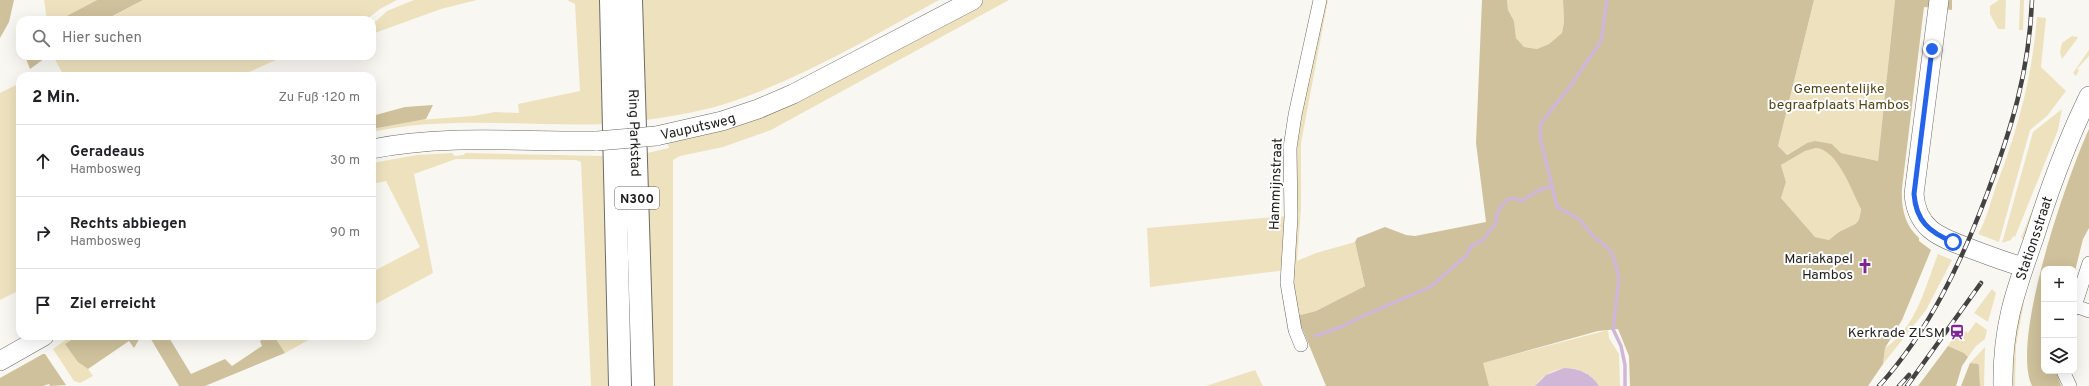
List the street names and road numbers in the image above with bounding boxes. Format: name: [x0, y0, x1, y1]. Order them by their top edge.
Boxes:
street label: Ring Parkstad: [624, 89, 643, 177]
street label: Vauputsweg: [659, 110, 738, 145]
street label: Hammijnstraat: [1266, 138, 1287, 231]
road number: N300: [615, 187, 659, 209]
street label: Stationsstraat: [2013, 194, 2057, 283]

